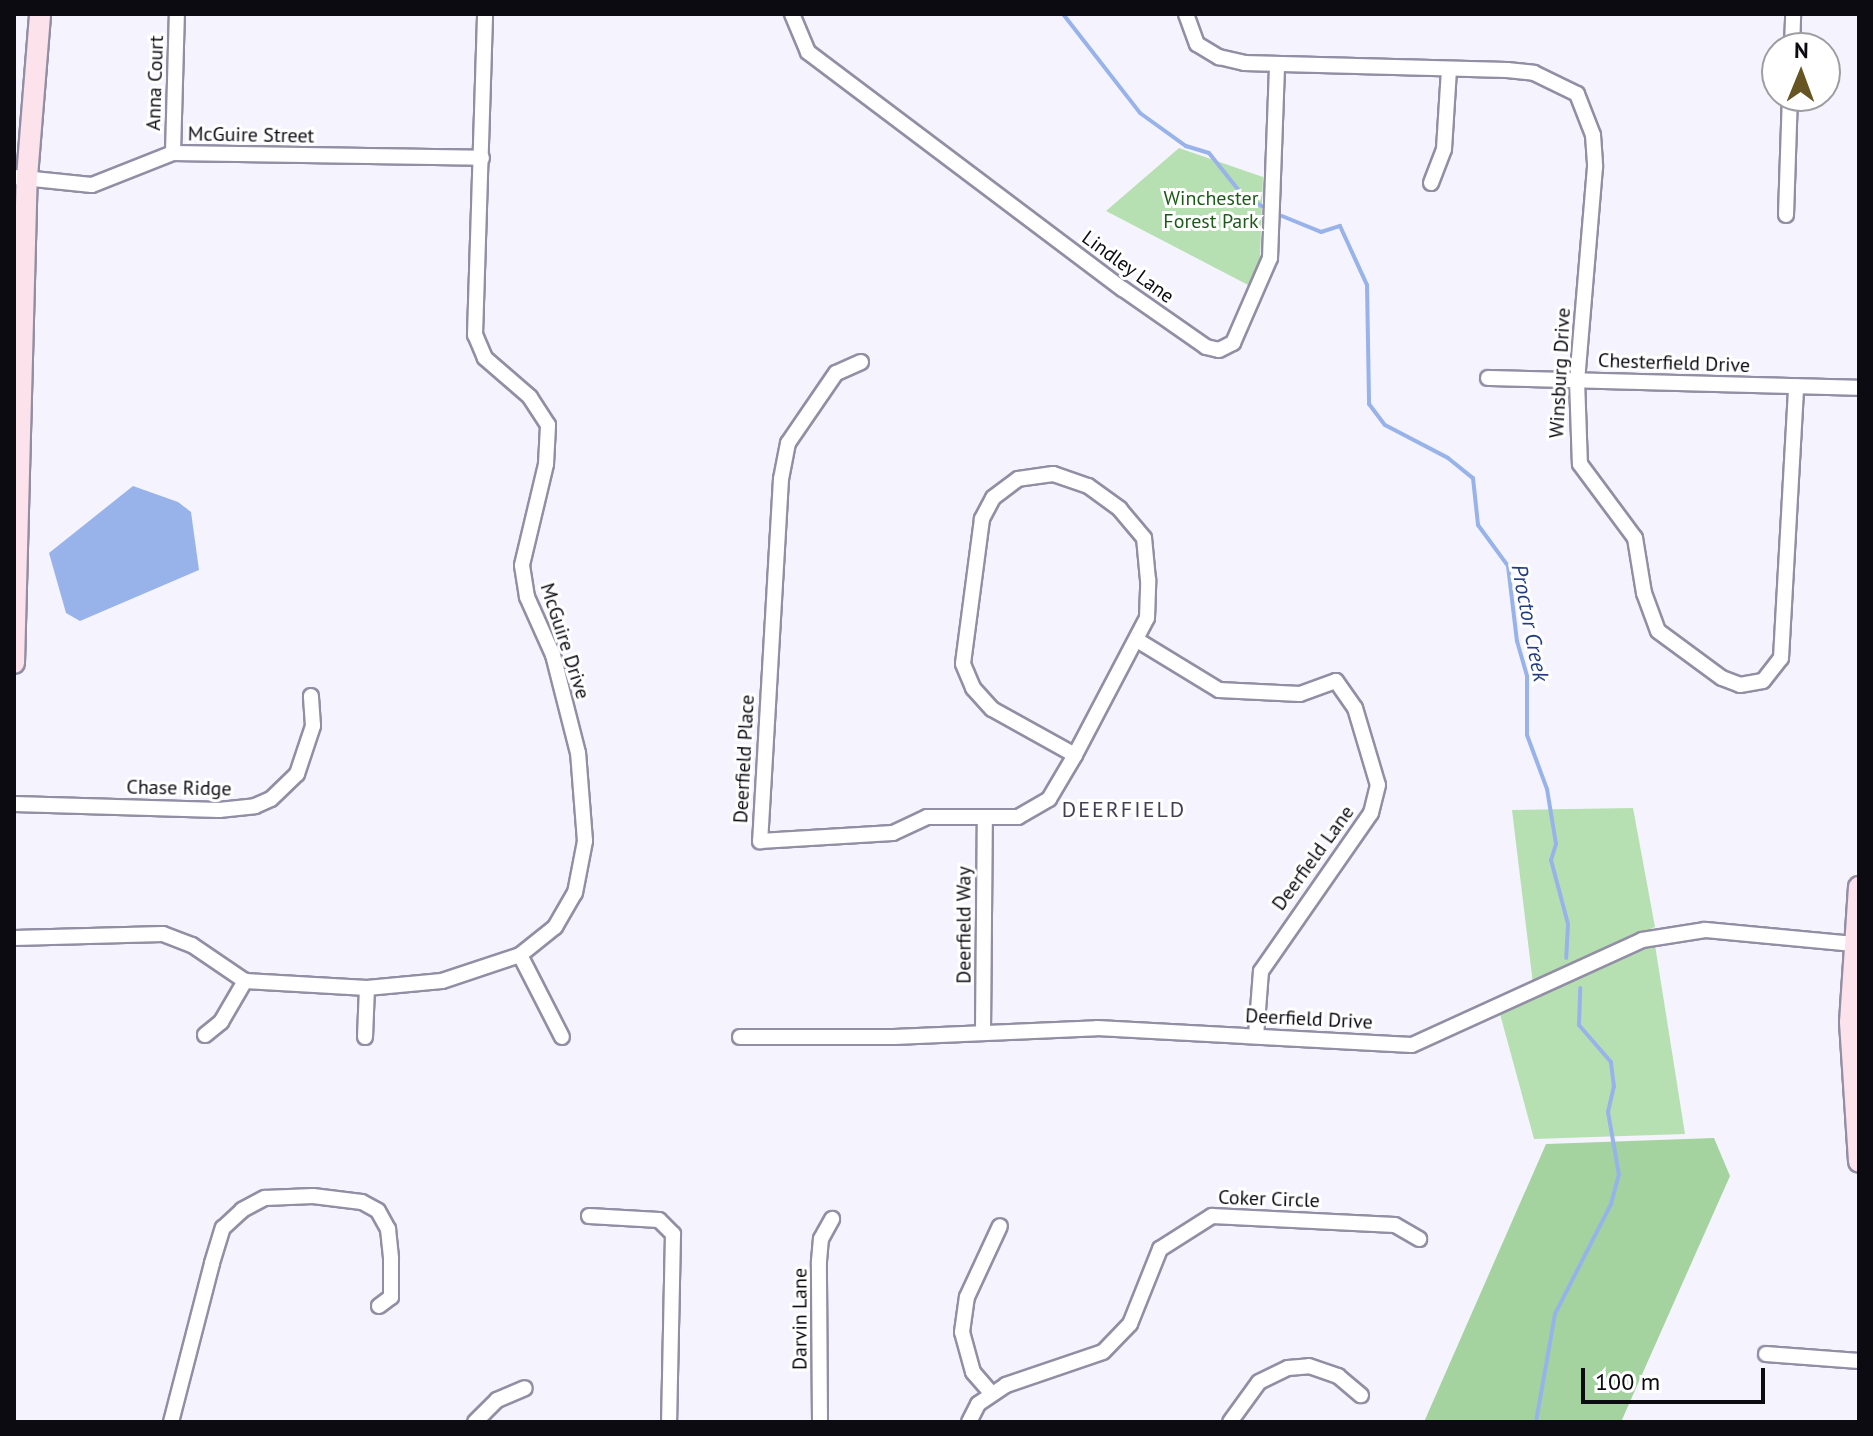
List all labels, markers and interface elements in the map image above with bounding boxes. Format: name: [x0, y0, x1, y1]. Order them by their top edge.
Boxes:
north arrow: [1761, 32, 1841, 112]
street label: Anna Court: [141, 35, 169, 131]
text: N: [1794, 36, 1809, 64]
street label: McGuire Street: [188, 122, 314, 148]
park label: Winchester Forest Park: [1163, 187, 1259, 234]
street label: Lindley Lane: [1077, 225, 1179, 309]
street label: Winsburg Drive: [1545, 307, 1575, 439]
street label: Chesterfield Drive: [1598, 348, 1750, 378]
water label: Proctor Creek: [1506, 562, 1554, 684]
street label: McGuire Drive: [535, 580, 595, 702]
street label: Deerfield Place: [729, 694, 759, 824]
street label: Chase Ridge: [126, 775, 232, 801]
district label: DEERFIELD: [1062, 797, 1186, 823]
street label: Deerfield Lane: [1267, 801, 1359, 915]
street label: Deerfield Way: [952, 866, 976, 984]
street label: Deerfield Drive: [1245, 1004, 1373, 1034]
street label: Coker Circle: [1218, 1185, 1320, 1213]
street label: Darvin Lane: [788, 1268, 812, 1370]
scale bar: [1585, 1352, 1769, 1402]
text: 100 m: [1595, 1366, 1660, 1397]

